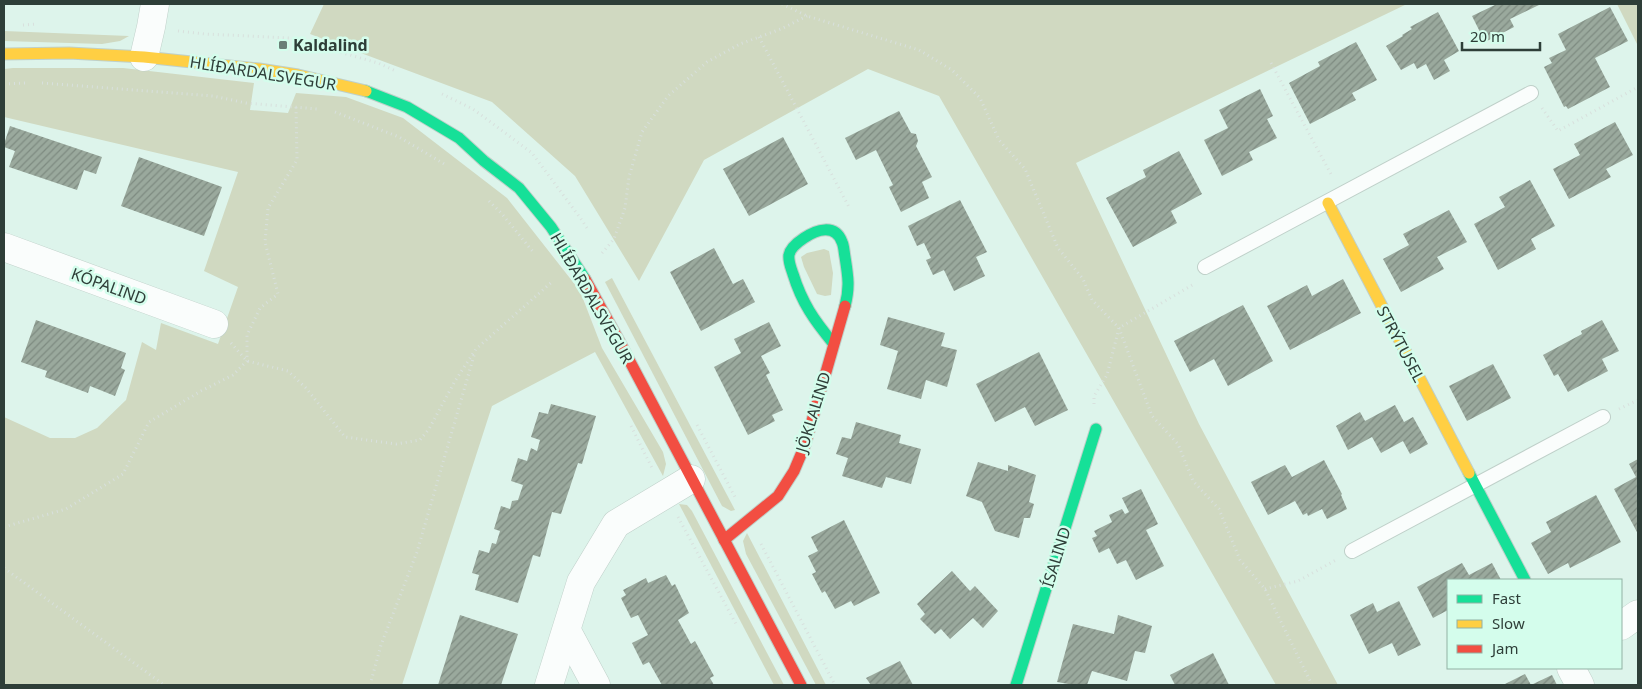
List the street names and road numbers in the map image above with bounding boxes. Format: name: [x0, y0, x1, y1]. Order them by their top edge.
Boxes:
street label: HLÍÐARDALSVEGUR: [188, 51, 338, 95]
street label: HLÍÐARDALSVEGUR: [546, 229, 638, 368]
street label: KÓPALIND: [68, 262, 150, 310]
street label: STRÝTUSEL: [1372, 302, 1430, 386]
street label: JÖKLALIND: [790, 369, 836, 457]
street label: ÍSALIND: [1036, 524, 1076, 590]

